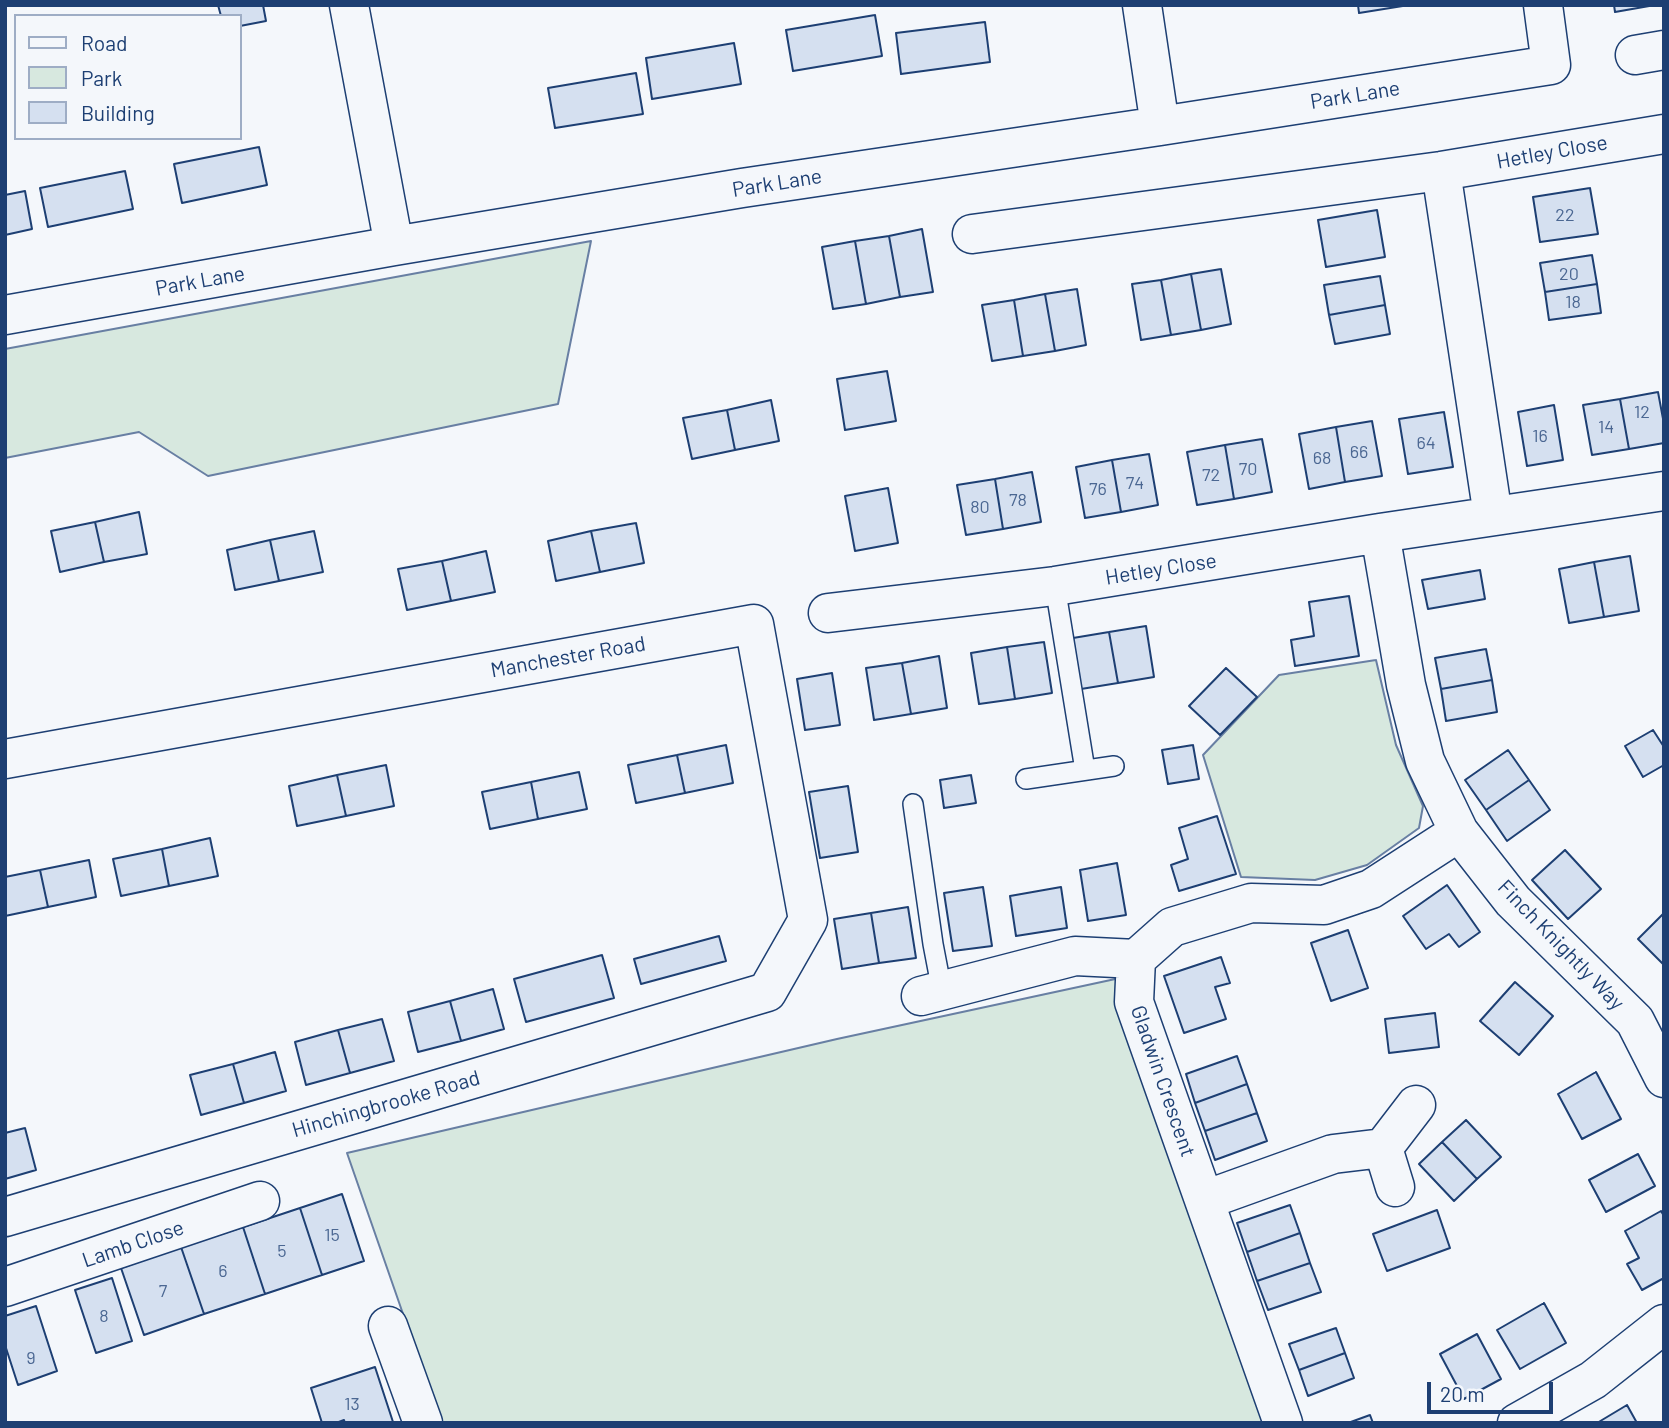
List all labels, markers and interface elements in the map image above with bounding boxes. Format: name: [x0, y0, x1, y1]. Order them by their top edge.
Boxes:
legend: [14, 14, 242, 140]
text: Road: [81, 30, 127, 55]
text: Park: [81, 65, 122, 90]
street label: Park Lane: [1308, 75, 1402, 115]
text: Building: [81, 100, 155, 125]
street label: Hetley Close: [1494, 130, 1610, 174]
street label: Park Lane: [730, 163, 824, 203]
house number: 22: [1555, 204, 1575, 226]
street label: Park Lane: [153, 261, 247, 301]
house number: 20: [1559, 263, 1579, 285]
house number: 18: [1565, 291, 1581, 313]
house number: 12: [1634, 401, 1650, 423]
house number: 14: [1598, 416, 1614, 438]
house number: 16: [1532, 425, 1548, 447]
house number: 64: [1416, 432, 1436, 454]
house number: 66: [1350, 441, 1368, 463]
house number: 68: [1313, 447, 1331, 469]
house number: 70: [1239, 458, 1257, 480]
house number: 72: [1202, 464, 1220, 486]
house number: 74: [1126, 472, 1144, 494]
house number: 76: [1089, 478, 1107, 500]
house number: 78: [1009, 489, 1027, 511]
house number: 80: [970, 496, 990, 518]
street label: Hetley Close: [1104, 548, 1218, 590]
street label: Manchester Road: [489, 631, 647, 683]
street label: Finch Knightly Way: [1493, 875, 1629, 1015]
street label: Gladwin Crescent: [1125, 1002, 1201, 1160]
street label: Hinchingbrooke Road: [289, 1065, 483, 1143]
street label: Lamb Close: [79, 1215, 187, 1273]
house number: 15: [324, 1224, 340, 1246]
house number: 5: [277, 1240, 287, 1262]
house number: 6: [218, 1260, 228, 1282]
house number: 7: [159, 1280, 167, 1302]
house number: 8: [99, 1305, 109, 1327]
house number: 9: [26, 1347, 36, 1369]
scale bar: [1431, 1368, 1557, 1412]
text: 20 m: [1440, 1381, 1485, 1406]
house number: 13: [344, 1393, 360, 1415]

